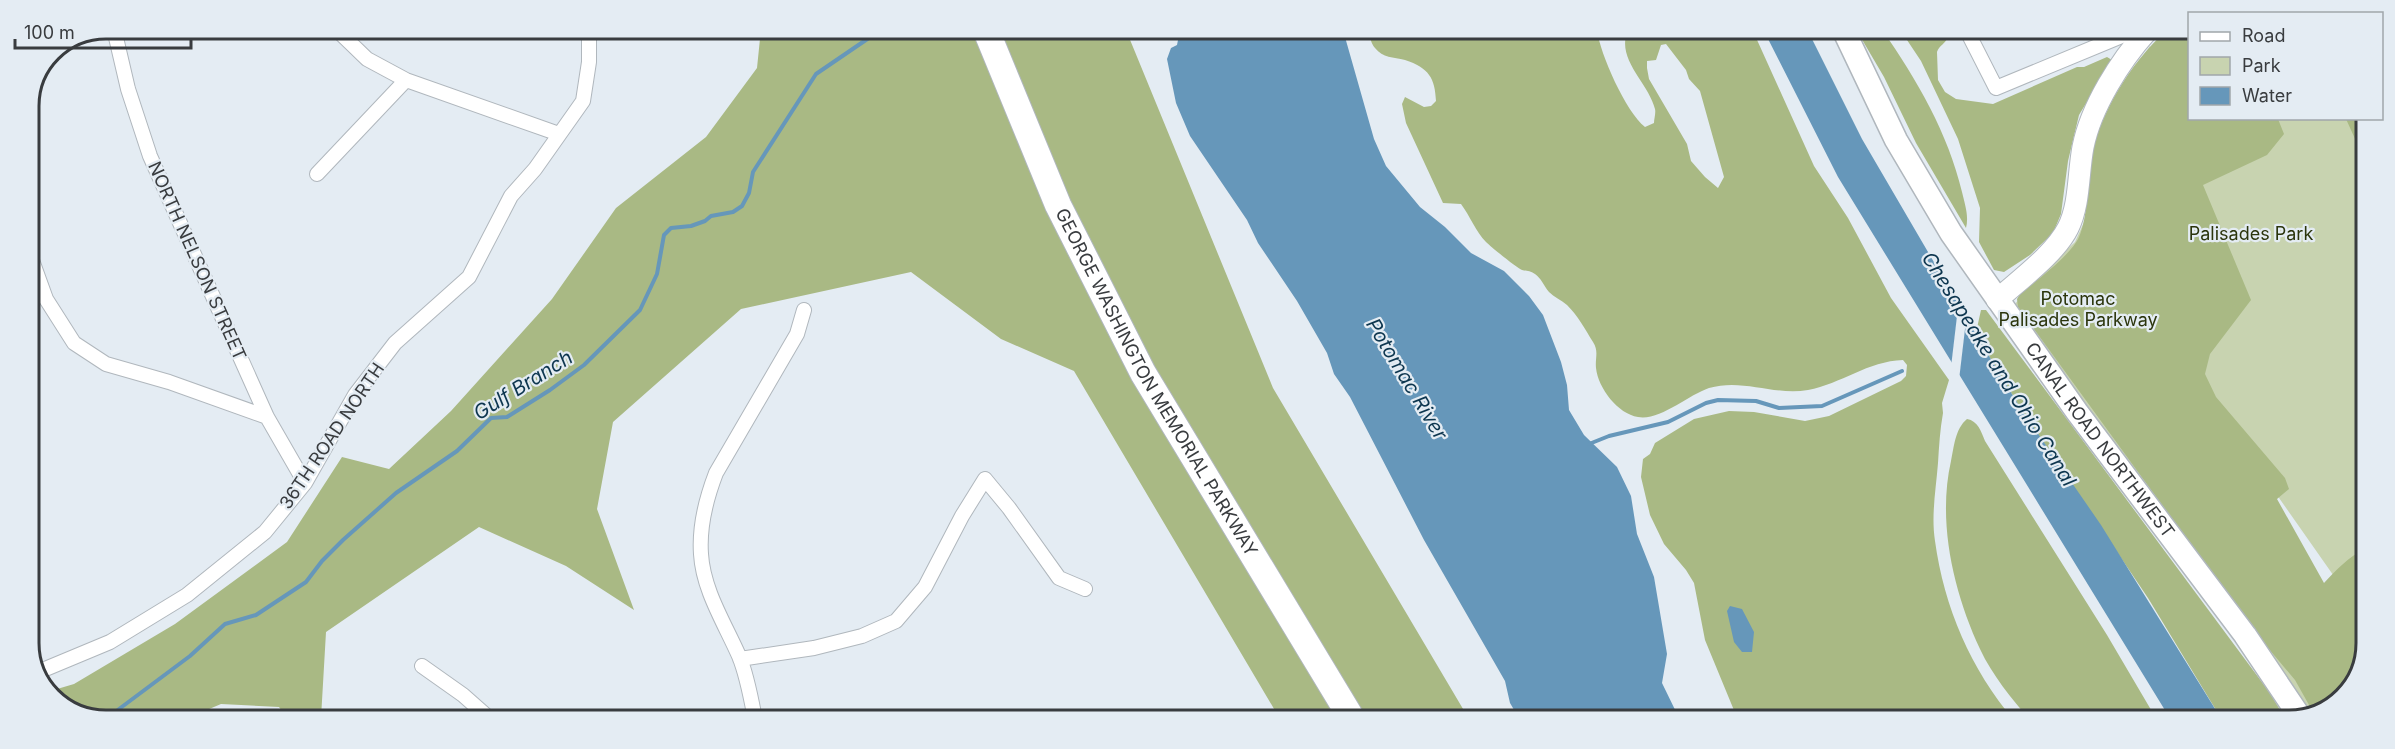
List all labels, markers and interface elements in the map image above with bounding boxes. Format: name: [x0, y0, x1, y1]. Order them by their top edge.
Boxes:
scale bar: [15, 12, 190, 50]
legend: [2188, 12, 2383, 120]
text: 100 m: [24, 22, 75, 43]
text: Road: [2242, 25, 2285, 46]
text: Park: [2242, 55, 2281, 76]
text: Water: [2242, 85, 2292, 106]
street label: NORTH NELSON STREET: [144, 158, 251, 363]
street label: GEORGE WASHINGTON MEMORIAL PARKWAY: [1051, 205, 1262, 560]
park label: Palisades Park: [2189, 223, 2313, 244]
water label: Chesapeake and Ohio Canal: [1917, 247, 2081, 491]
park label: Potomac Palisades Parkway: [1998, 288, 2158, 330]
water label: Potomac River: [1361, 314, 1453, 445]
street label: CANAL ROAD NORTHWEST: [2021, 338, 2179, 542]
water label: Gulf Branch: [469, 345, 577, 425]
street label: 36TH ROAD NORTH: [275, 359, 388, 513]

